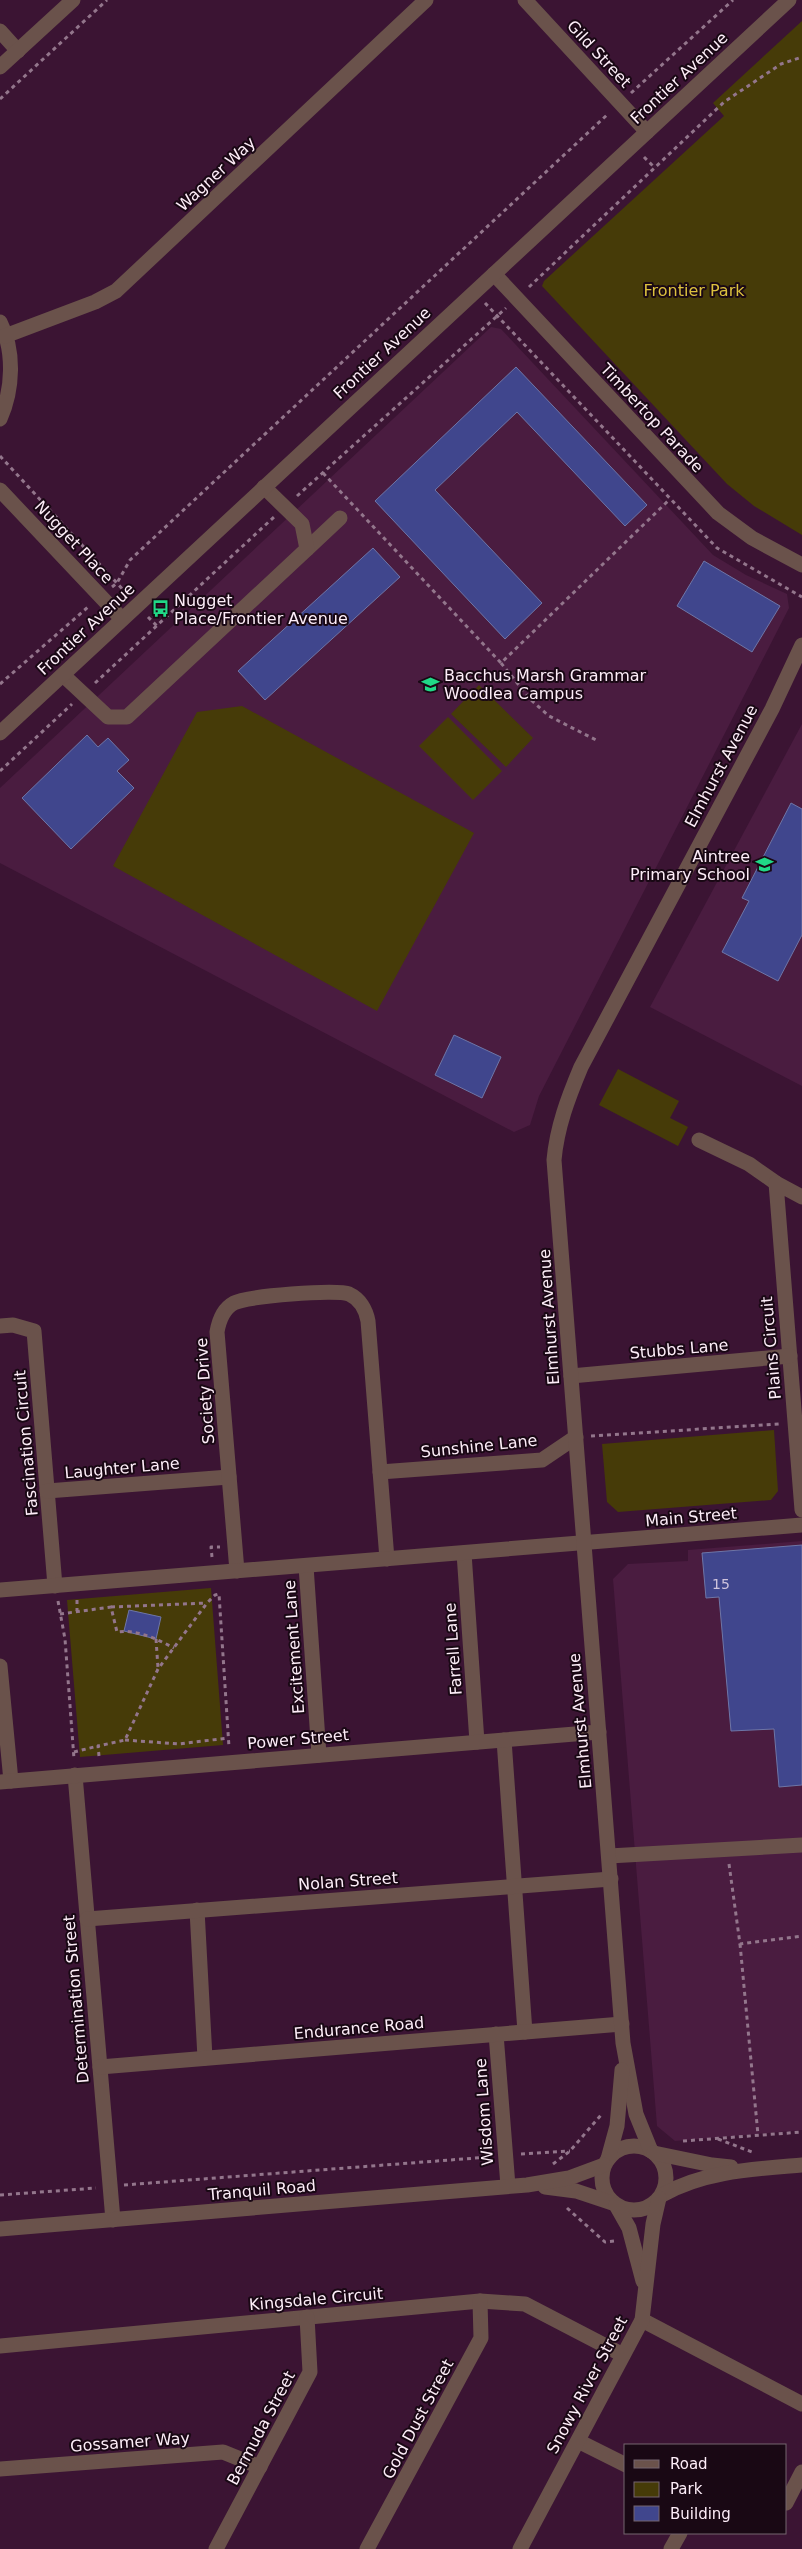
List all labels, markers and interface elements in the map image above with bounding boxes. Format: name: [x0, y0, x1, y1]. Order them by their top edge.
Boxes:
street label: Gild Street: [563, 16, 635, 92]
street label: Frontier Avenue: [626, 28, 732, 128]
street label: Wagner Way: [173, 133, 259, 215]
park label: Frontier Park: [644, 281, 745, 300]
street label: Frontier Avenue: [329, 303, 435, 403]
street label: Timbertop Parade: [596, 359, 707, 477]
street label: Nugget Place: [31, 497, 117, 587]
street label: Frontier Avenue: [33, 579, 139, 679]
place label: Nugget Place/Frontier Avenue: [174, 591, 348, 628]
bus stop icon: Nugget Place/Frontier Avenue: [150, 599, 170, 619]
place label: Bacchus Marsh Grammar Woodlea Campus: [444, 666, 647, 703]
school or university icon: Bacchus Marsh Grammar Woodlea Campus: [420, 674, 440, 694]
street label: Elmhurst Avenue: [681, 701, 761, 831]
place label: Aintree Primary School: [630, 847, 750, 884]
school or university icon: Aintree Primary School: [754, 855, 774, 875]
street label: Elmhurst Avenue: [535, 1248, 563, 1386]
street label: Plains Circuit: [757, 1296, 785, 1400]
street label: Stubbs Lane: [629, 1335, 729, 1363]
street label: Society Drive: [192, 1337, 218, 1445]
street label: Fascination Circuit: [10, 1369, 42, 1517]
street label: Sunshine Lane: [420, 1430, 538, 1462]
street label: Laughter Lane: [64, 1453, 180, 1483]
street label: Main Street: [644, 1504, 738, 1530]
house number: 15: [712, 1576, 730, 1592]
street label: Excitement Lane: [280, 1579, 308, 1715]
street label: Farrell Lane: [440, 1602, 466, 1696]
street label: Elmhurst Avenue: [565, 1652, 595, 1790]
street label: Power Street: [246, 1725, 350, 1753]
street label: Nolan Street: [298, 1868, 398, 1894]
street label: Determination Street: [59, 1914, 93, 2084]
street label: Endurance Road: [293, 2013, 425, 2043]
street label: Wisdom Lane: [471, 2058, 497, 2166]
street label: Tranquil Road: [206, 2176, 317, 2204]
street label: Kingsdale Circuit: [248, 2284, 384, 2314]
street label: Snowy River Street: [543, 2313, 631, 2457]
street label: Gold Dust Street: [378, 2356, 458, 2482]
street label: Bermuda Street: [223, 2368, 299, 2488]
street label: Gossamer Way: [70, 2428, 190, 2456]
legend: [624, 2444, 787, 2534]
text: Road: [670, 2455, 708, 2473]
text: Park: [670, 2480, 703, 2498]
text: Building: [670, 2505, 731, 2523]

